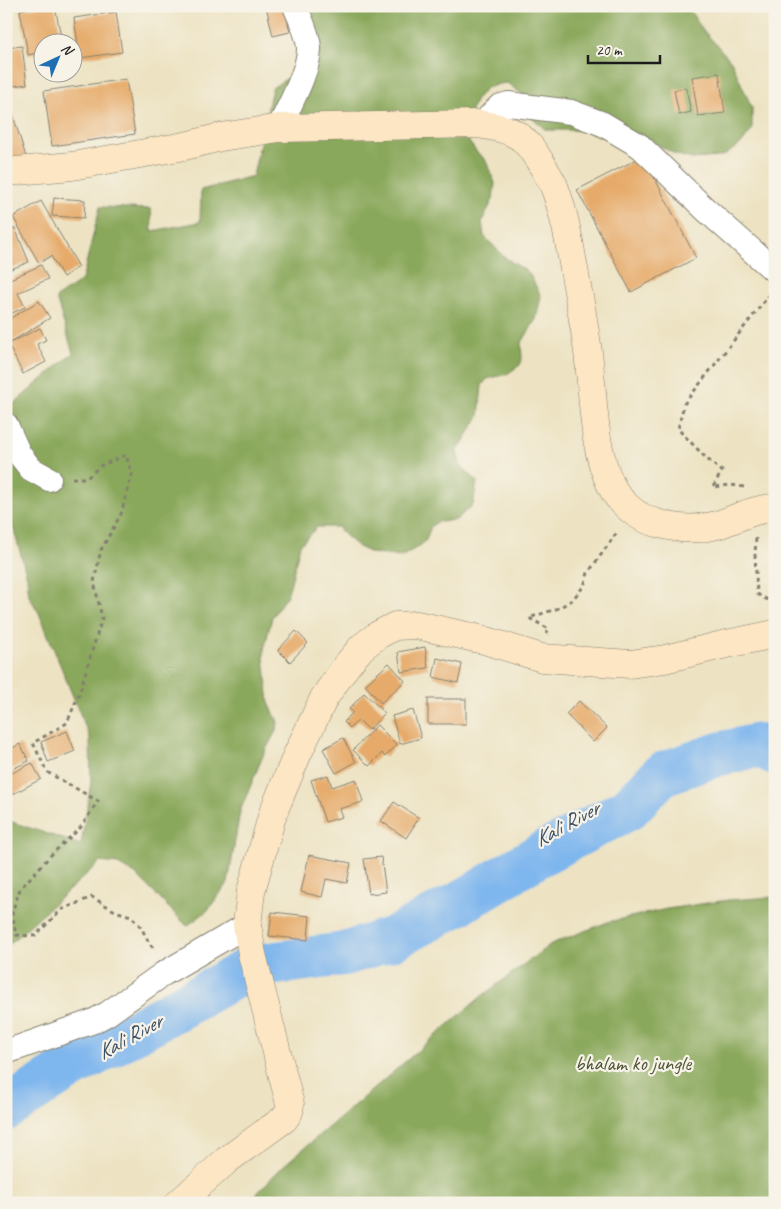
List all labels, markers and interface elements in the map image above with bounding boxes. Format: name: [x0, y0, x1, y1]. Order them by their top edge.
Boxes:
north arrow: [32, 32, 82, 82]
scale bar: [588, 32, 661, 64]
text: N: [58, 40, 77, 60]
text: 20 m: [596, 41, 623, 60]
water label: Kali River: [529, 793, 608, 853]
water label: Kali River: [92, 1006, 171, 1066]
park label: bhalam ko jungle: [575, 1050, 692, 1076]

